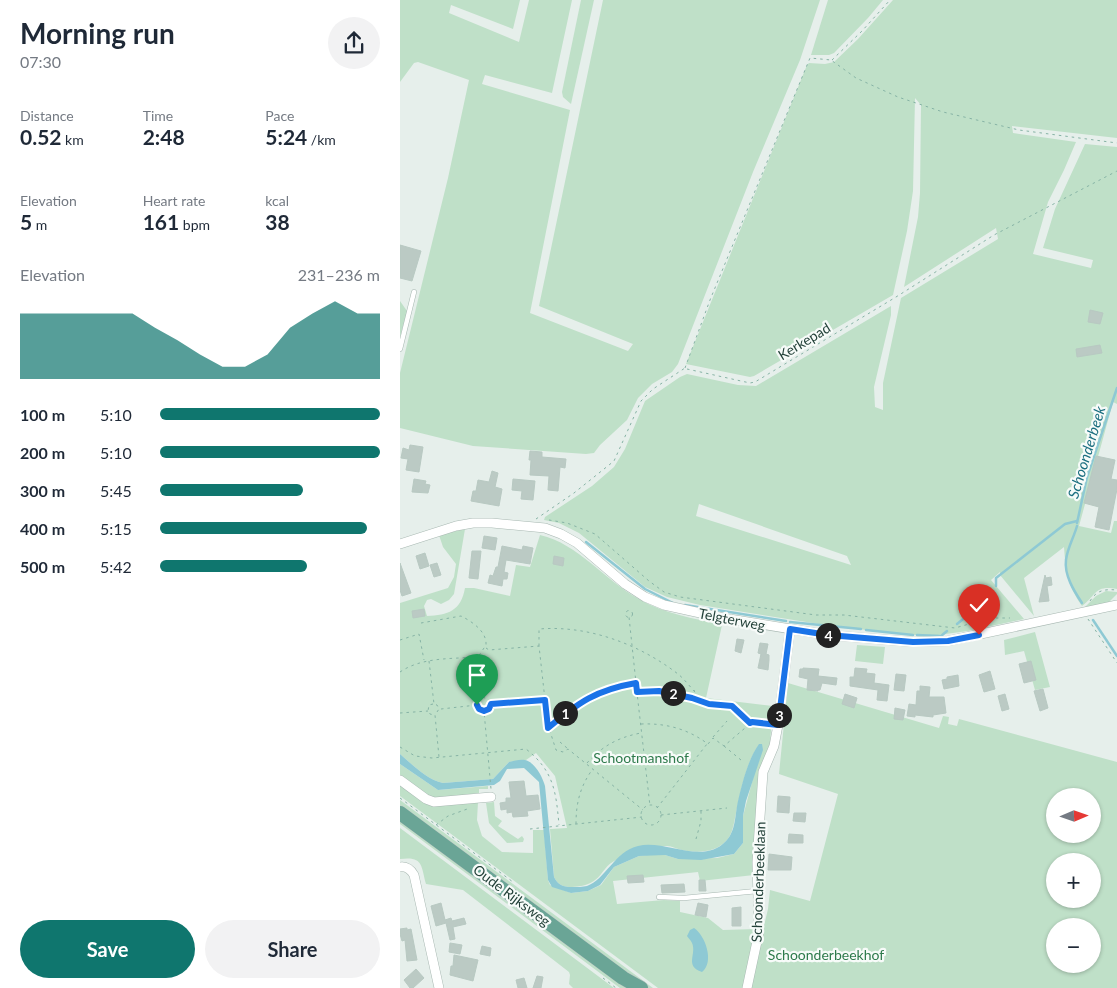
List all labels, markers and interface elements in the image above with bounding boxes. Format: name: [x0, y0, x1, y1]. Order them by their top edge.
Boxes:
text: Morning run: [20, 16, 175, 50]
button: share: [328, 17, 380, 69]
text: 07:30: [20, 52, 61, 71]
text: Distance: [20, 107, 74, 124]
text: Time: [143, 107, 173, 124]
text: Pace: [265, 107, 294, 124]
text: 0.52: [20, 124, 62, 149]
text: 2:48: [143, 124, 185, 149]
text: 5:24: [265, 124, 307, 149]
text: km: [62, 131, 84, 148]
text: /km: [307, 131, 336, 148]
text: Elevation: [20, 192, 77, 209]
text: Heart rate: [143, 192, 205, 209]
text: kcal: [265, 192, 289, 209]
text: 5: [20, 209, 32, 234]
text: 161: [143, 209, 179, 234]
text: 38: [265, 209, 290, 234]
text: m: [32, 216, 47, 233]
text: bpm: [179, 216, 210, 233]
text: Elevation: [20, 265, 85, 284]
text: 231–236 m: [298, 265, 380, 284]
street label: Kerkepad: [775, 319, 833, 363]
water label: Schoonderbeek: [1063, 403, 1109, 500]
text: 100 m: [20, 405, 65, 424]
text: 5:10: [100, 405, 132, 424]
text: 200 m: [20, 443, 65, 462]
text: 5:10: [100, 443, 132, 462]
text: 300 m: [20, 481, 65, 500]
text: 5:45: [100, 481, 132, 500]
text: 400 m: [20, 519, 65, 538]
text: 5:15: [100, 519, 132, 538]
text: 500 m: [20, 557, 65, 576]
text: 5:42: [100, 557, 132, 576]
pin: [958, 584, 1000, 635]
icon: check: [965, 591, 993, 619]
street label: Telgterweg: [697, 604, 767, 634]
pin: 4: [816, 622, 840, 648]
text: 4: [824, 627, 833, 644]
pin: [456, 654, 498, 705]
icon: arrive: [463, 661, 491, 689]
pin: 2: [660, 680, 686, 706]
text: 2: [669, 685, 678, 702]
pin: 1: [552, 700, 578, 726]
pin: 3: [766, 702, 792, 728]
text: 1: [561, 705, 570, 722]
text: 3: [775, 707, 784, 724]
park label: Schootmanshof: [593, 749, 689, 766]
north arrow: [1046, 788, 1101, 842]
map controls: [1046, 788, 1101, 973]
street label: Schoonderbeeklaan: [747, 821, 769, 943]
button: +: [1046, 853, 1101, 908]
street label: Oude Rijksweg: [470, 861, 554, 929]
button: −: [1046, 918, 1101, 973]
button: Save: [20, 920, 195, 978]
button: Share: [205, 920, 380, 978]
park label: Schoonderbeekhof: [768, 946, 884, 963]

